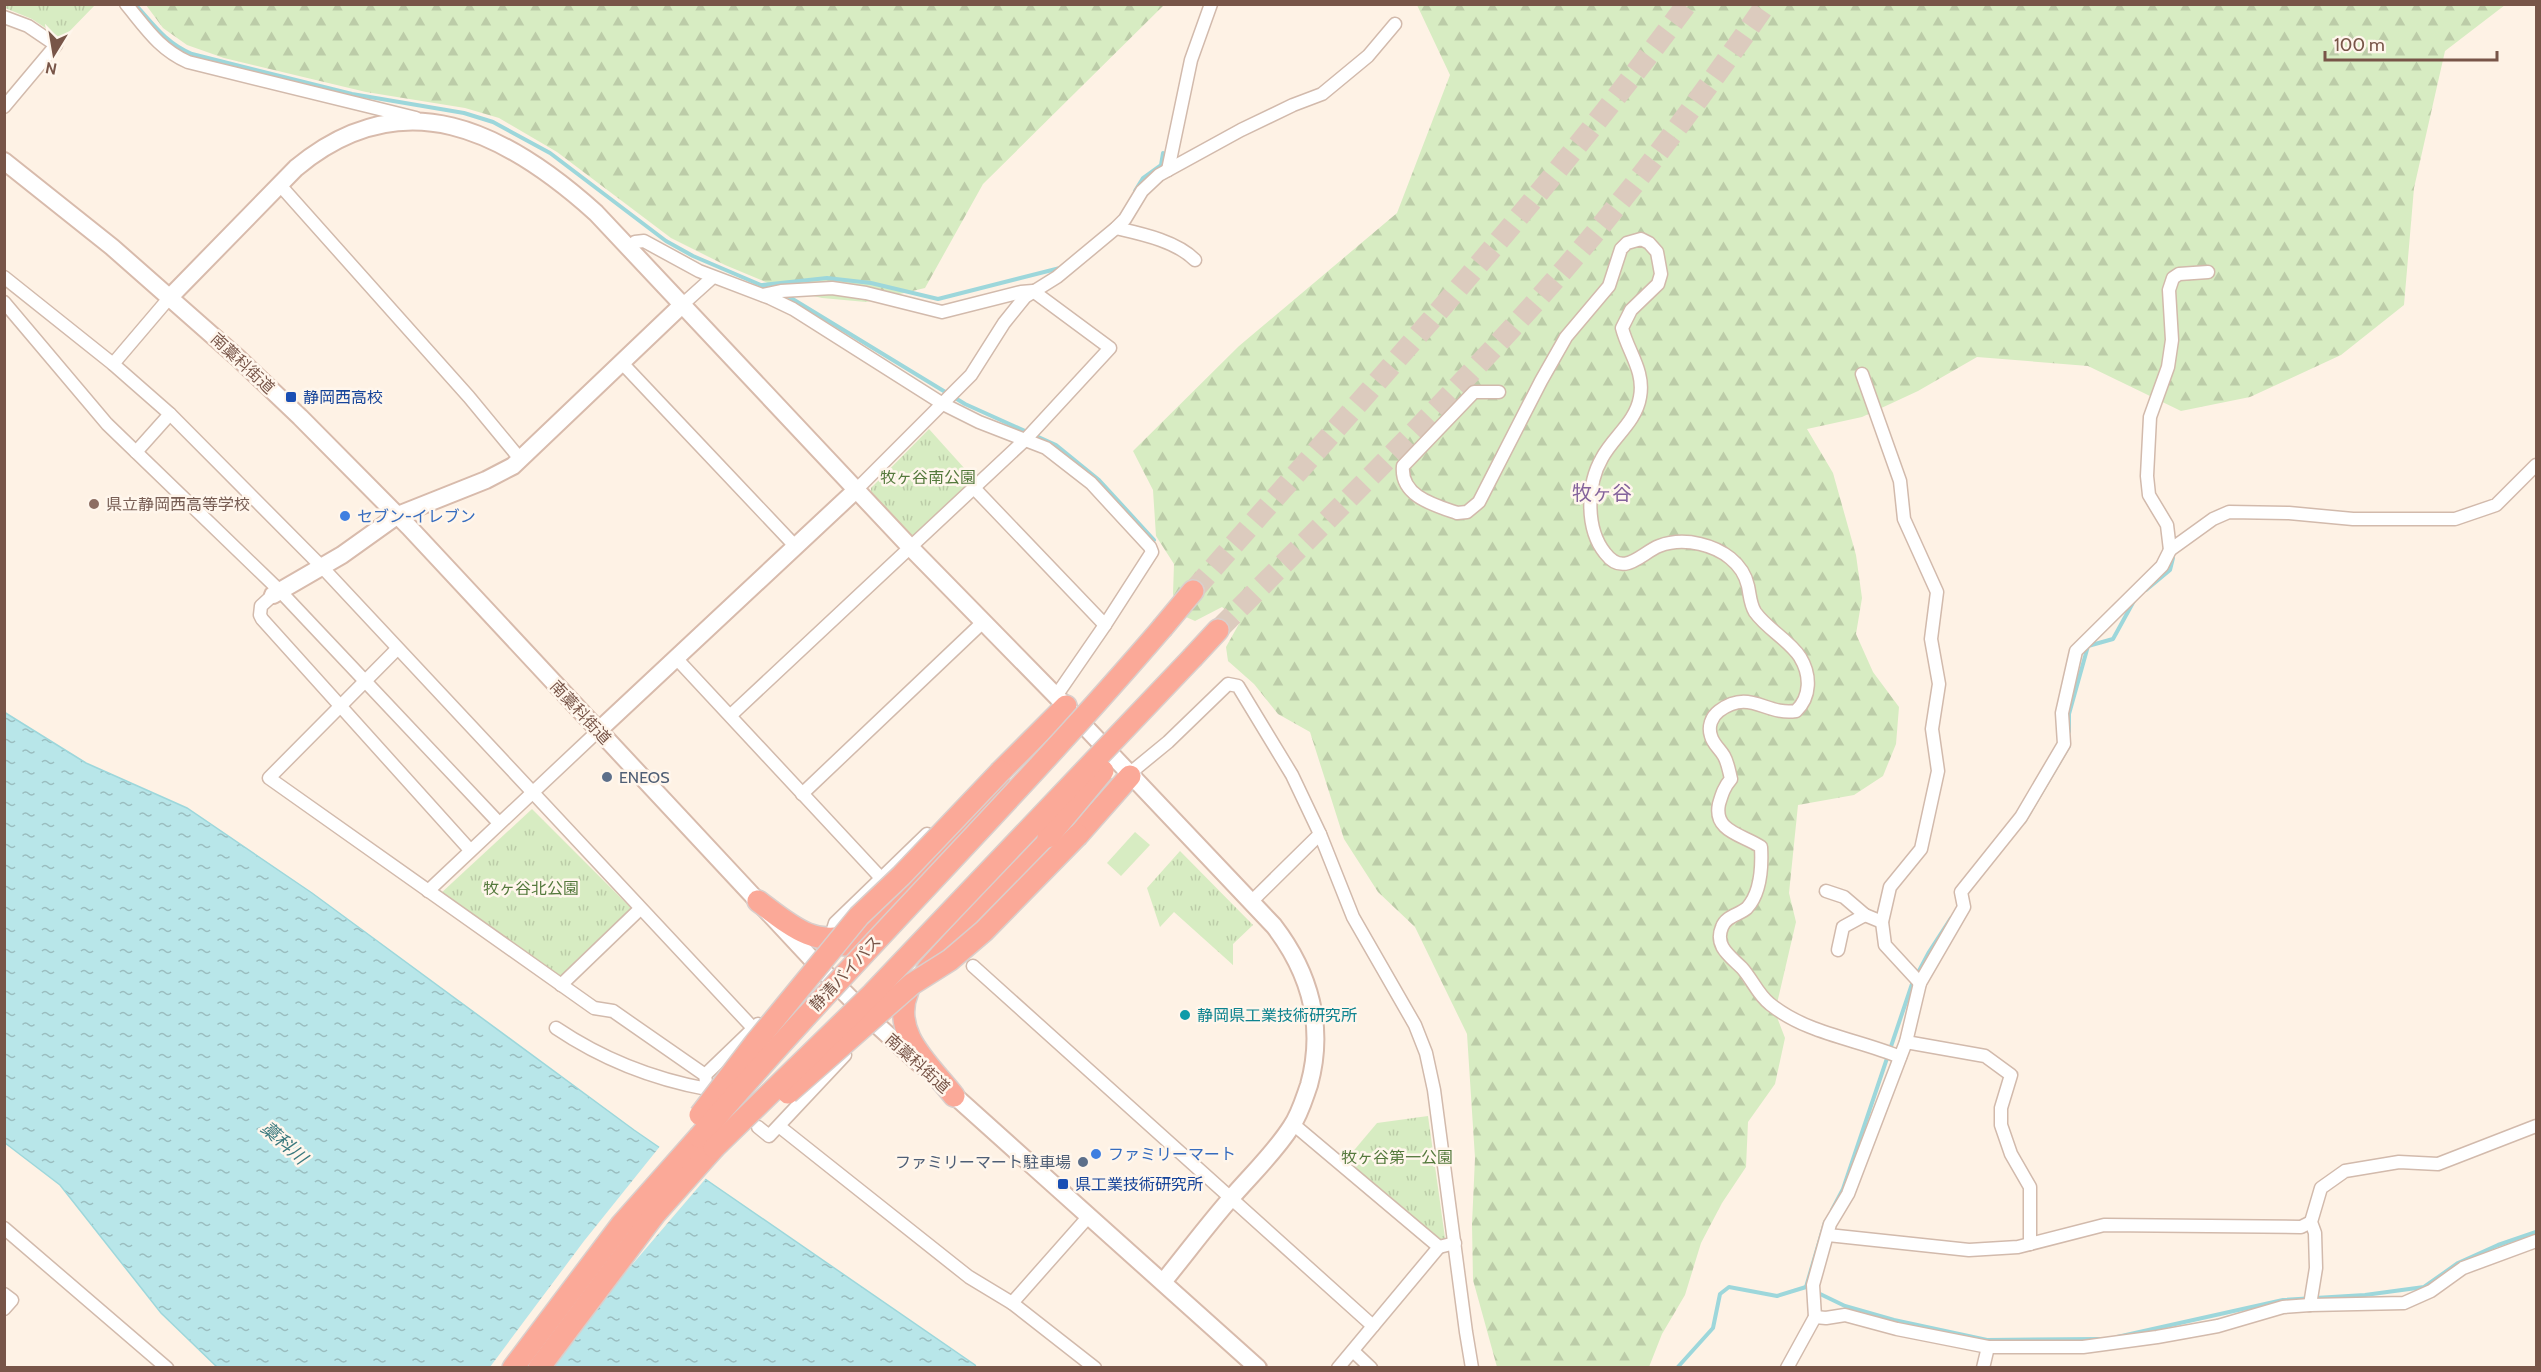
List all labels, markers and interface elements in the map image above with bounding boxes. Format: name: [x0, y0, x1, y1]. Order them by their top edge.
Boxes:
north arrow: [24, 24, 84, 84]
scale bar: [2325, 24, 2498, 62]
text: 100 m: [2334, 34, 2385, 56]
text: N: [44, 58, 59, 79]
street label: 南藁科街道: [207, 329, 278, 398]
place label: 静岡西高校: [303, 388, 383, 407]
marker: 静岡西高校: [284, 390, 298, 404]
park label: 牧ヶ谷南公園: [880, 468, 976, 487]
district label: 牧ヶ谷: [1572, 481, 1632, 505]
place label: 県立静岡西高等学校: [106, 495, 250, 514]
marker: 県立静岡西高等学校: [87, 497, 101, 511]
place label: セブン-イレブン: [357, 507, 476, 526]
marker: セブン-イレブン: [338, 509, 352, 523]
street label: 南藁科街道: [546, 677, 615, 748]
place label: ENEOS: [619, 768, 669, 787]
marker: ENEOS: [600, 770, 614, 784]
park label: 牧ヶ谷北公園: [483, 879, 579, 898]
street label: 静清バイパス: [806, 932, 885, 1015]
place label: 静岡県工業技術研究所: [1197, 1006, 1357, 1025]
marker: 静岡県工業技術研究所: [1178, 1008, 1192, 1022]
street label: 南藁科街道: [882, 1030, 954, 1097]
water label: 藁科川: [256, 1117, 313, 1170]
place label: ファミリーマート: [1108, 1145, 1236, 1164]
marker: ファミリーマート: [1089, 1147, 1103, 1161]
park label: 牧ヶ谷第一公園: [1341, 1148, 1453, 1167]
place label: ファミリーマート駐車場: [895, 1153, 1071, 1172]
marker: ファミリーマート駐車場: [1076, 1155, 1090, 1169]
place label: 県工業技術研究所: [1075, 1175, 1203, 1194]
marker: 県工業技術研究所: [1056, 1177, 1070, 1191]

